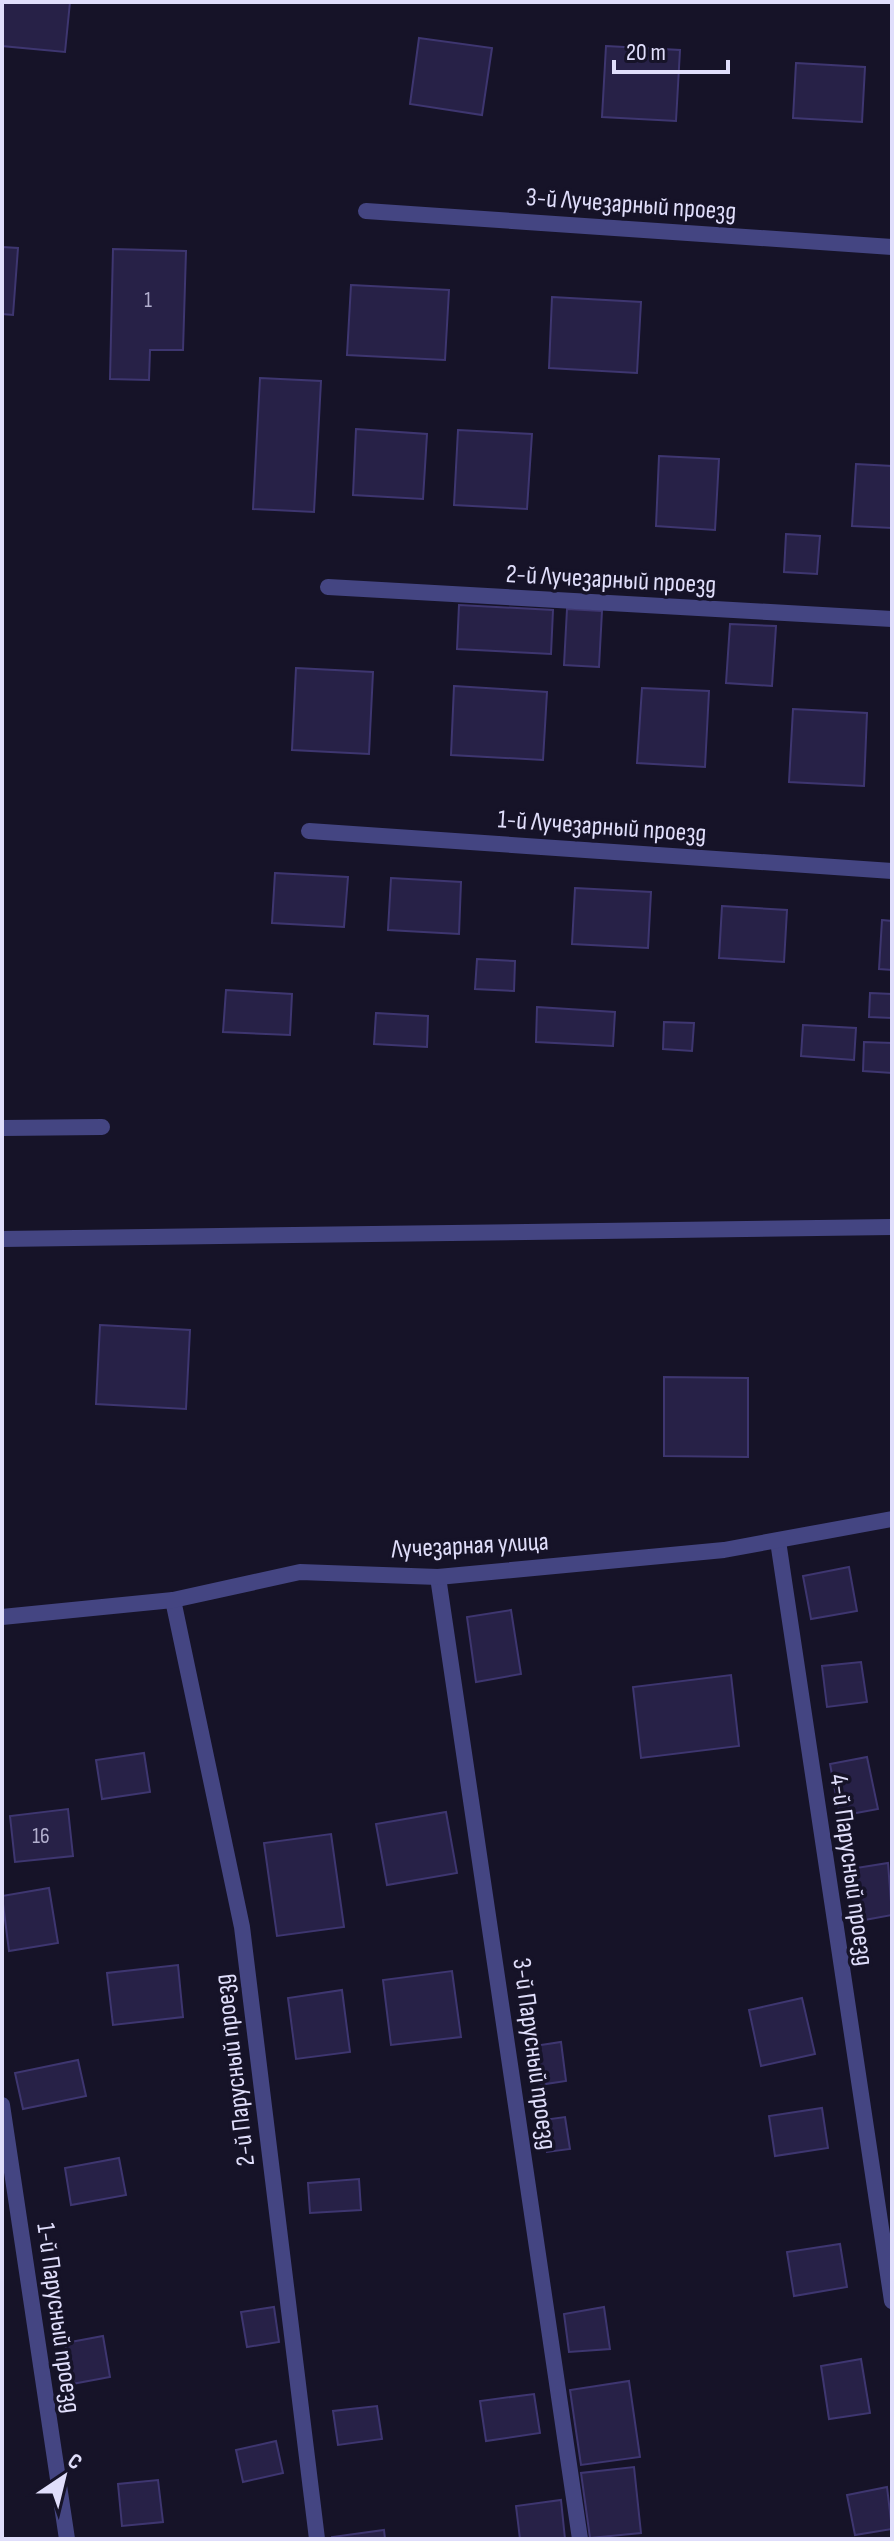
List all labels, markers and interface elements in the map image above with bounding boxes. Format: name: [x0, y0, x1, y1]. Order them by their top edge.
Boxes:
scale bar: [614, 24, 728, 74]
text: 20 m: [626, 38, 666, 67]
street label: 3-й Лучезарный проезд: [525, 182, 737, 228]
house number: 1: [144, 287, 152, 314]
street label: 2-й Лучезарный проезд: [505, 559, 717, 601]
street label: 1-й Лучезарный проезд: [497, 804, 707, 850]
street label: Лучезарная улица: [390, 1526, 549, 1566]
street label: 4-й Парусный проезд: [822, 1772, 880, 1968]
house number: 16: [32, 1823, 50, 1850]
street label: 3-й Парусный проезд: [505, 1956, 563, 2152]
street label: 2-й Парусный проезд: [208, 1972, 262, 2168]
street label: 1-й Парусный проезд: [29, 2221, 87, 2415]
north arrow: [24, 2437, 104, 2517]
text: С: [62, 2448, 87, 2476]

